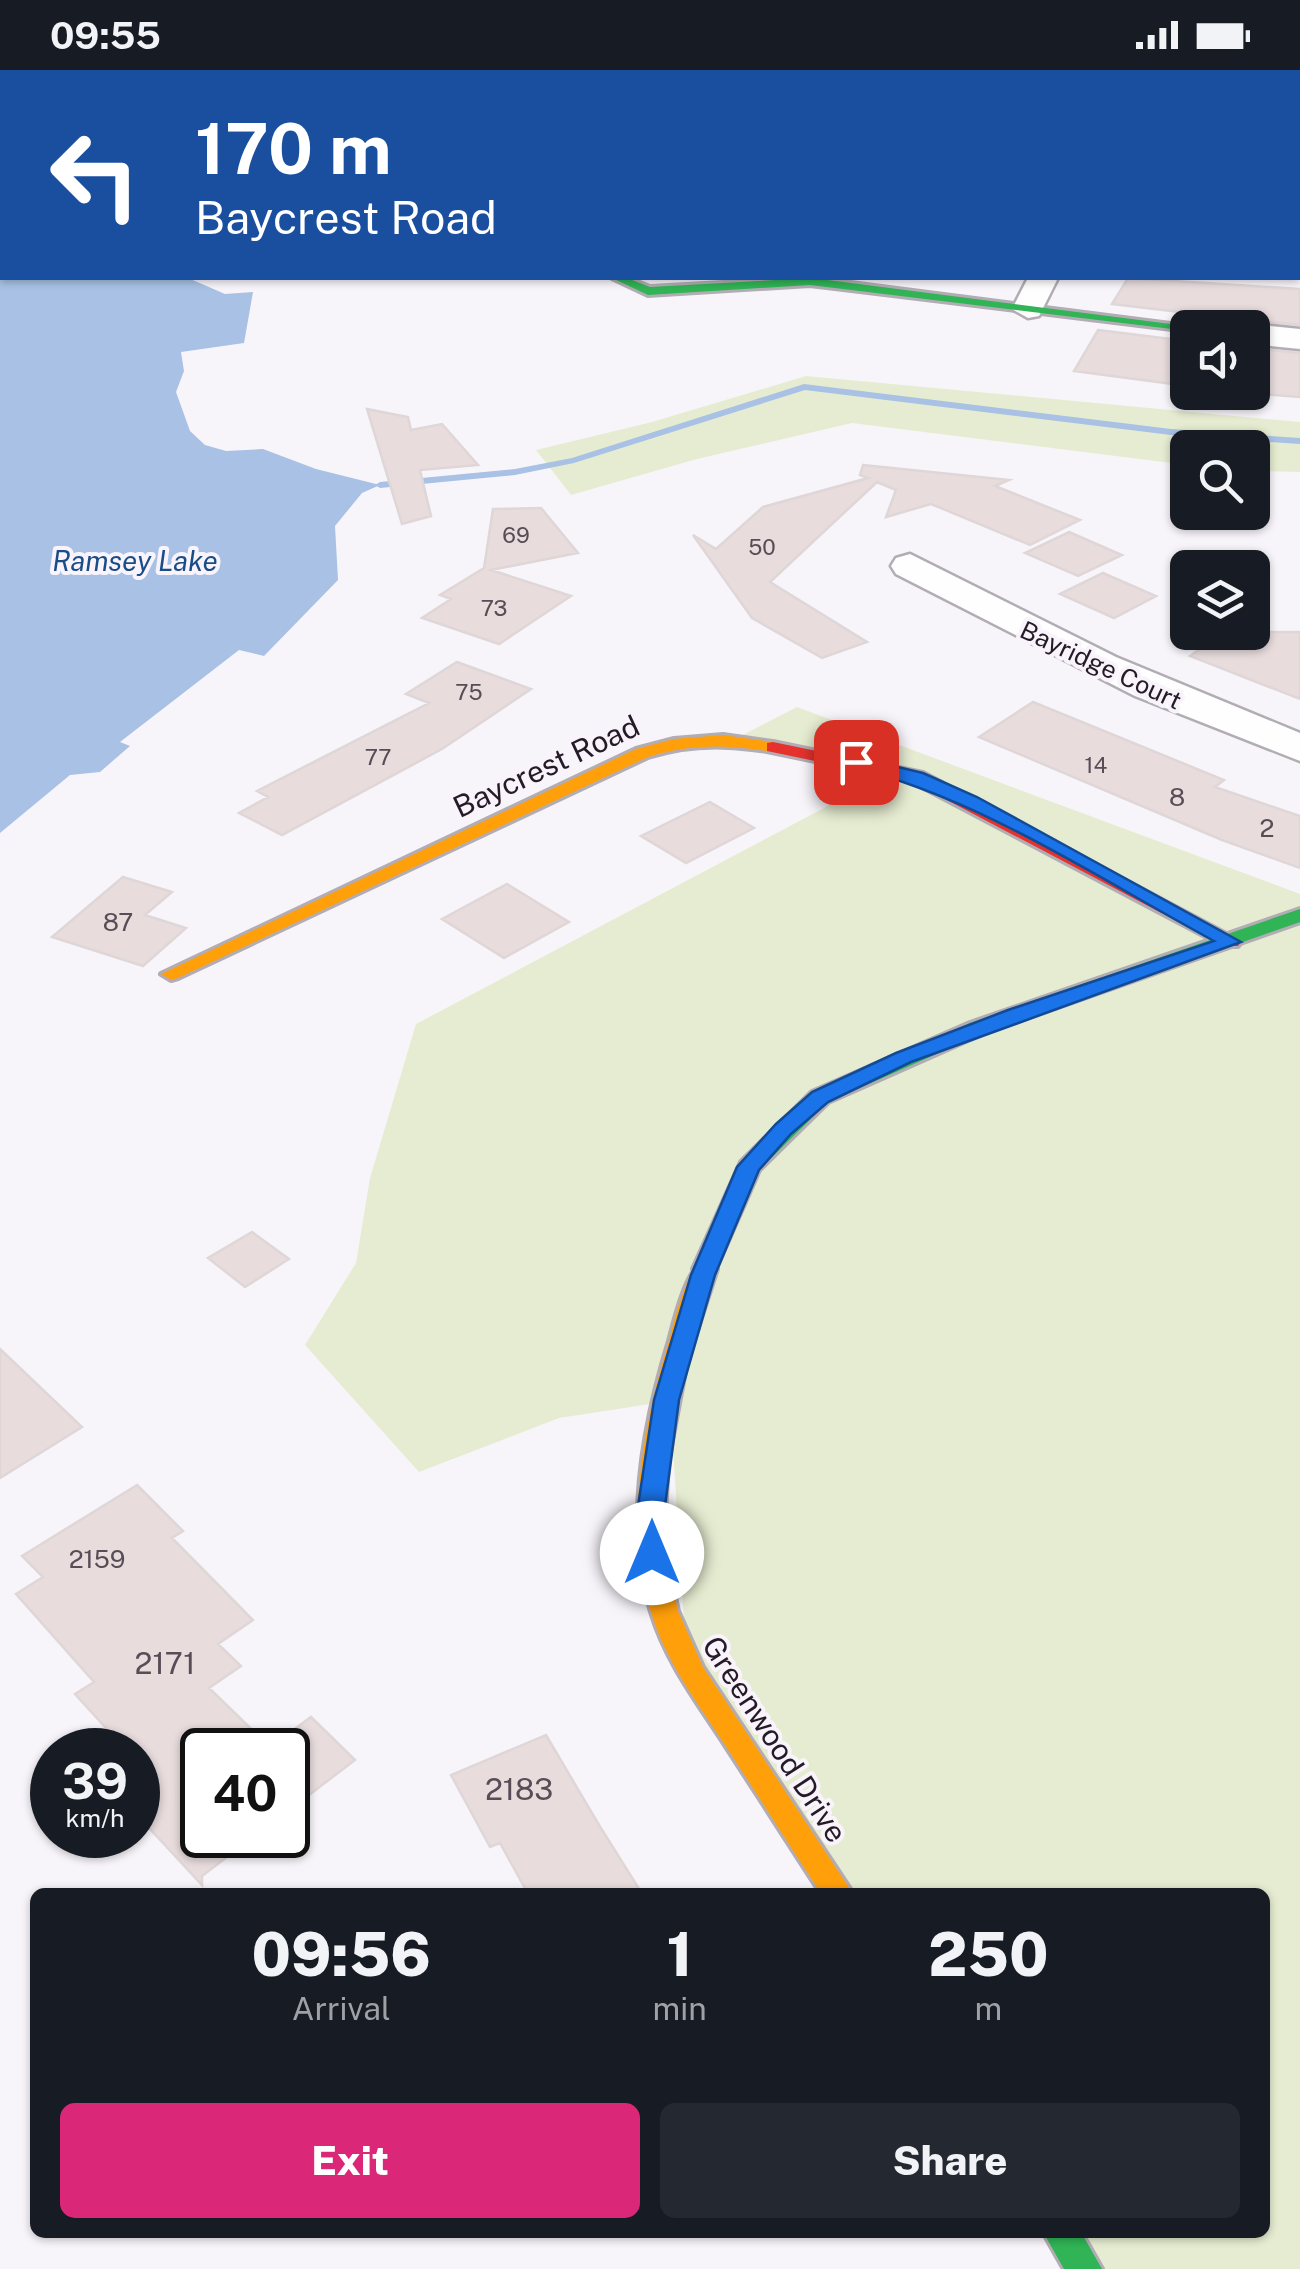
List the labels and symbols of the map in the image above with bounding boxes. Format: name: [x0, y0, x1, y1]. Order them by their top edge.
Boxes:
house number: 69: [502, 522, 530, 548]
house number: 50: [748, 534, 776, 560]
water label: Ramsey Lake: [52, 544, 218, 577]
house number: 73: [481, 595, 507, 621]
street label: Bayridge Court: [1016, 614, 1186, 716]
house number: 75: [455, 679, 483, 705]
street label: Baycrest Road: [447, 707, 645, 825]
pin: [814, 720, 899, 805]
house number: 77: [365, 744, 391, 770]
house number: 14: [1085, 752, 1108, 778]
house number: 8: [1169, 782, 1185, 812]
house number: 2: [1260, 813, 1274, 843]
house number: 87: [103, 907, 133, 937]
position arrow: [600, 1501, 704, 1605]
house number: 2159: [69, 1544, 125, 1574]
street label: Greenwood Drive: [695, 1629, 855, 1849]
house number: 2171: [135, 1645, 195, 1681]
speed limit sign: 40: [180, 1728, 310, 1858]
house number: 2183: [485, 1771, 553, 1807]

